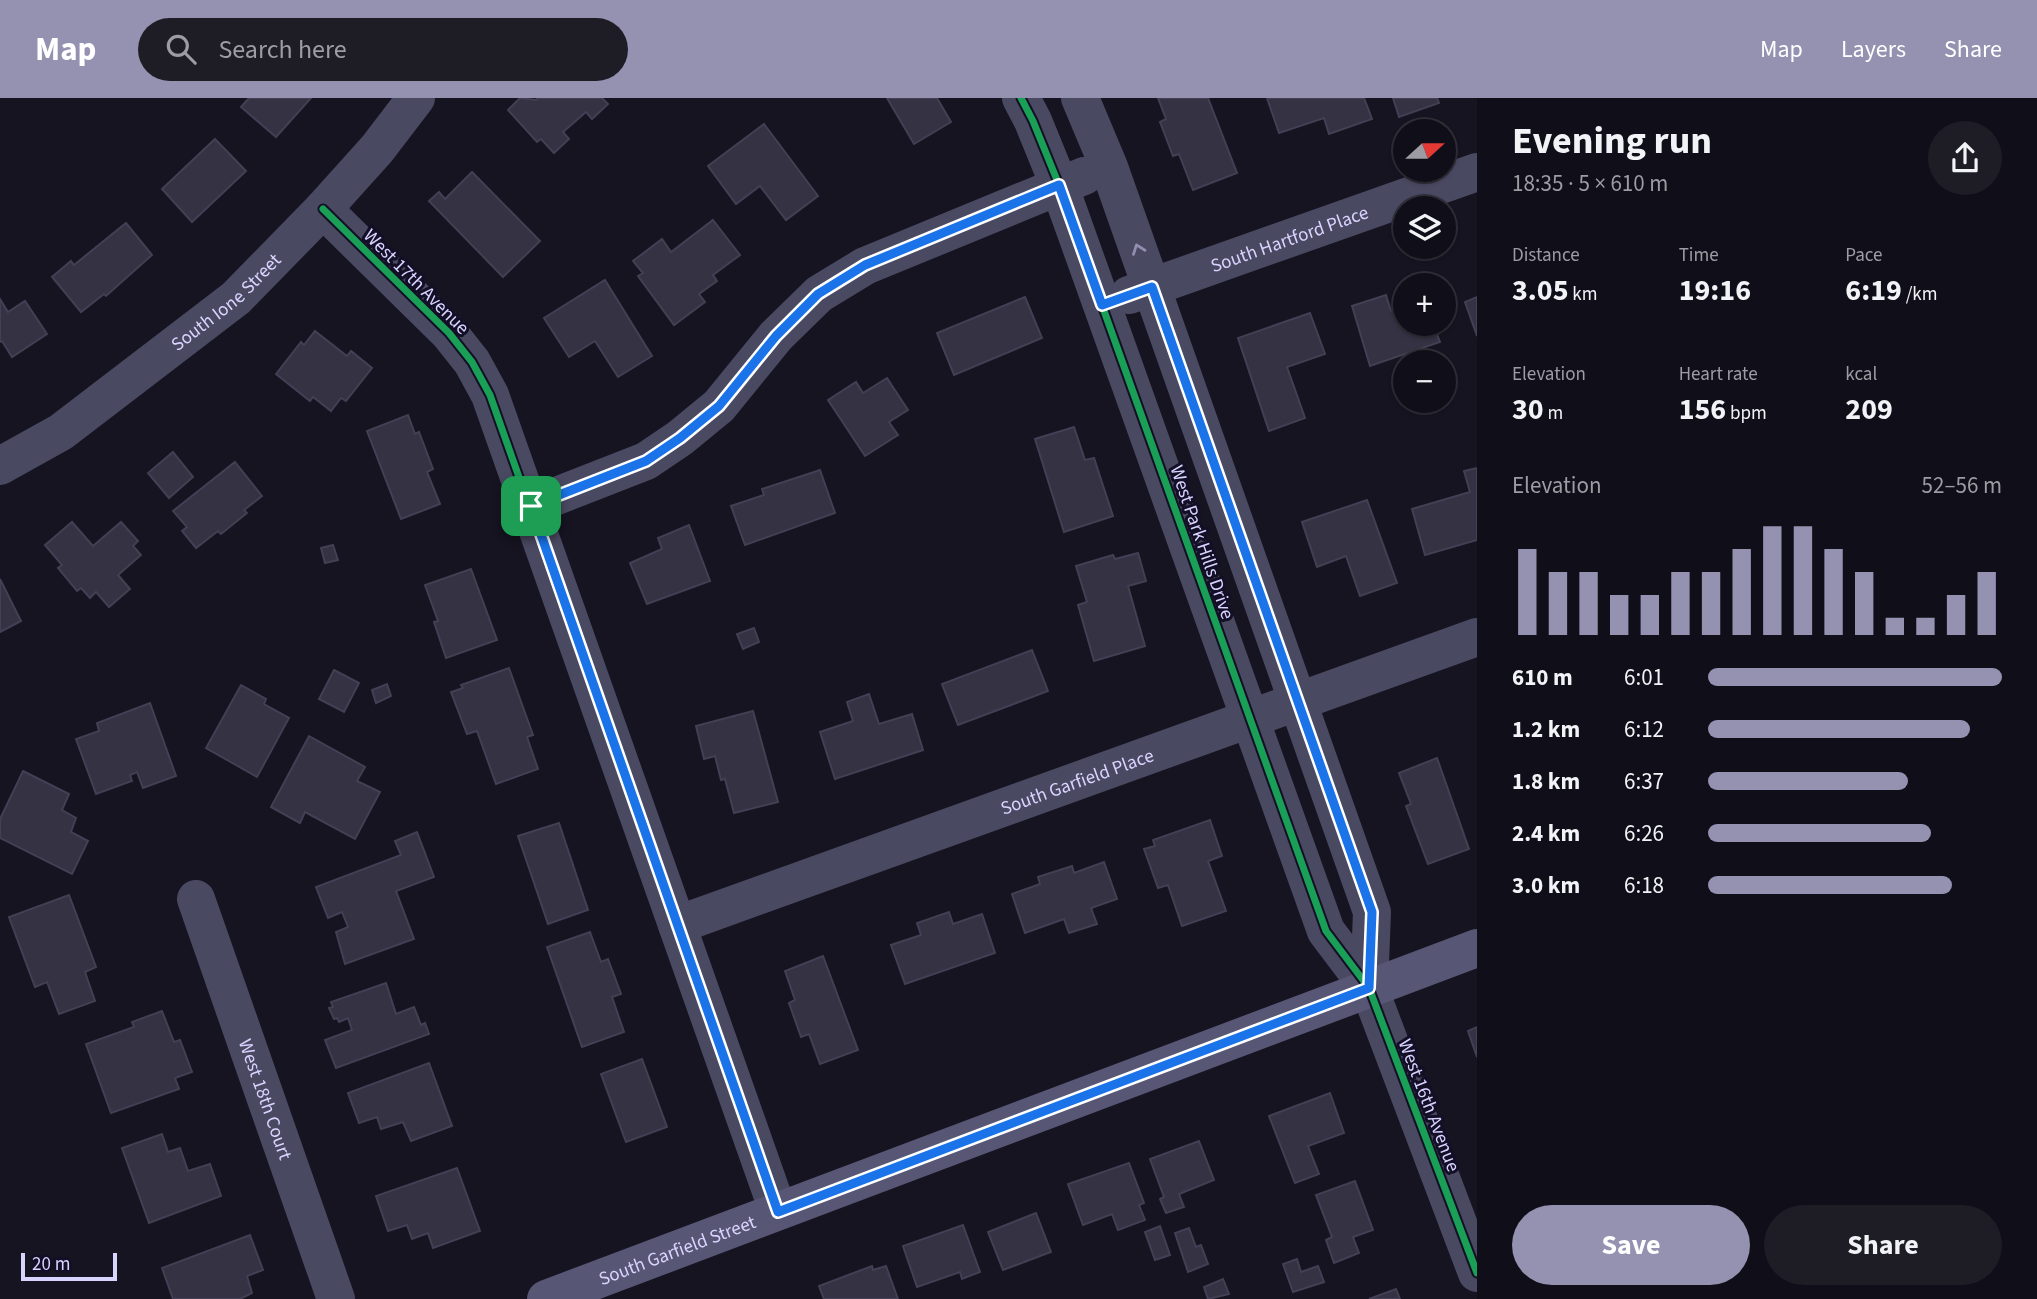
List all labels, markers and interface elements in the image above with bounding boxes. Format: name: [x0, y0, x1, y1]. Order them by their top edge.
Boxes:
search box: [138, 18, 628, 81]
text: Map: [35, 26, 96, 73]
icon: search: [162, 30, 200, 68]
text: Search here: [218, 31, 347, 68]
text: Map: [1760, 32, 1803, 67]
text: Layers: [1841, 32, 1906, 67]
text: Share: [1944, 32, 2002, 67]
text: Evening run: [1512, 114, 1712, 168]
north arrow: [1393, 119, 1456, 182]
map controls: [1393, 119, 1456, 413]
button: share: [1928, 121, 2002, 195]
text: 18:35 · 5 × 610 m: [1512, 167, 1668, 200]
button: layers: [1393, 196, 1456, 259]
street label: South Hartford Place: [1207, 199, 1372, 280]
street label: West 17th Avenue: [357, 223, 475, 341]
text: Distance: [1512, 242, 1580, 269]
text: Time: [1679, 242, 1719, 269]
text: Pace: [1845, 242, 1883, 269]
one-way arrow: [1132, 244, 1146, 256]
street label: South Ione Street: [166, 247, 288, 358]
text: 3.05: [1512, 269, 1569, 312]
text: 19:16: [1679, 269, 1751, 312]
text: 6:19: [1845, 269, 1902, 312]
button: +: [1393, 273, 1456, 336]
text: km: [1569, 281, 1598, 308]
text: /km: [1902, 281, 1937, 308]
button: −: [1393, 350, 1456, 413]
text: Elevation: [1512, 361, 1586, 388]
text: Heart rate: [1679, 361, 1758, 388]
text: kcal: [1845, 361, 1877, 388]
text: 30: [1512, 388, 1544, 431]
text: 156: [1679, 388, 1726, 431]
text: 209: [1845, 388, 1893, 431]
text: m: [1544, 400, 1563, 427]
text: bpm: [1726, 400, 1767, 427]
street label: West Park Hills Drive: [1163, 462, 1241, 623]
text: Elevation: [1512, 469, 1602, 502]
text: 52–56 m: [1922, 469, 2002, 502]
pin: [501, 476, 561, 536]
icon: arrive: [512, 487, 550, 525]
text: 610 m: [1512, 661, 1573, 694]
text: 6:01: [1624, 661, 1664, 694]
text: 1.2 km: [1512, 713, 1580, 746]
text: 6:12: [1624, 713, 1664, 746]
street label: South Garfield Place: [997, 742, 1158, 822]
text: 1.8 km: [1512, 765, 1580, 798]
text: 6:37: [1624, 765, 1664, 798]
text: 2.4 km: [1512, 817, 1580, 850]
text: 6:26: [1624, 817, 1664, 850]
text: 3.0 km: [1512, 869, 1580, 902]
text: 6:18: [1624, 869, 1664, 902]
street label: West 16th Avenue: [1391, 1035, 1466, 1176]
street label: West 18th Court: [231, 1036, 298, 1164]
button: Save: [1512, 1205, 1750, 1285]
button: Share: [1764, 1205, 2002, 1285]
street label: South Garfield Street: [595, 1209, 760, 1293]
scale bar: [21, 1250, 117, 1282]
text: 20 m: [32, 1251, 70, 1278]

